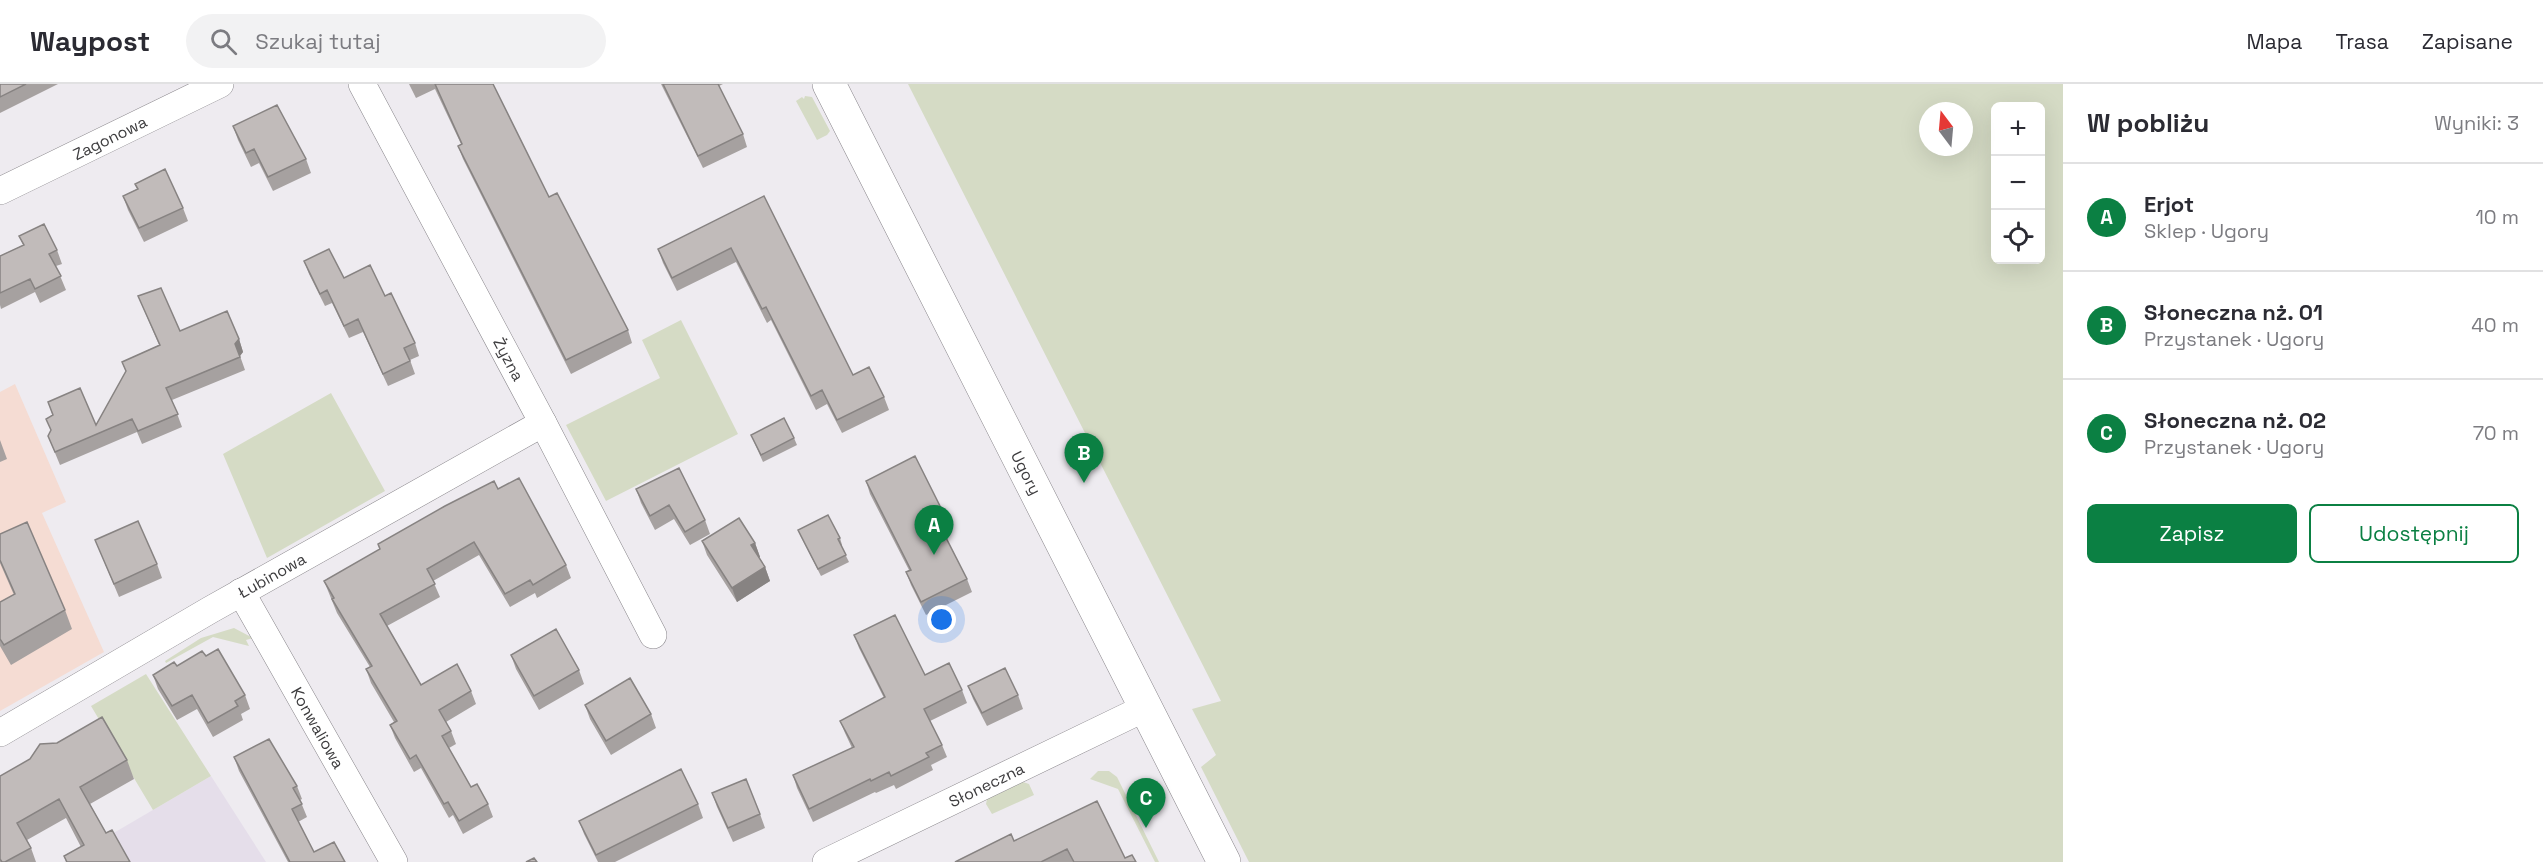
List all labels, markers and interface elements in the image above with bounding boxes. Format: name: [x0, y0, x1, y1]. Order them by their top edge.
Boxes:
search box: [186, 14, 606, 68]
text: Waypost: [30, 23, 150, 59]
icon: search: [207, 25, 240, 58]
text: Szukaj tutaj: [255, 27, 381, 55]
text: Mapa: [2247, 28, 2302, 55]
text: Trasa: [2335, 28, 2389, 55]
text: Zapisane: [2422, 28, 2513, 55]
north arrow: [1919, 102, 1973, 156]
map controls: [1991, 102, 2045, 264]
button: +: [1991, 102, 2045, 156]
text: W pobliżu: [2087, 106, 2209, 140]
text: Wyniki: 3: [2434, 110, 2519, 136]
street label: Zagonowa: [69, 111, 150, 165]
button: −: [1991, 156, 2045, 210]
text: Erjot: [2144, 190, 2194, 218]
text: A: [2100, 204, 2113, 230]
text: 10 m: [2475, 204, 2519, 230]
button: locate: [1991, 210, 2045, 264]
text: Sklep · Ugory: [2144, 218, 2269, 244]
text: Słoneczna nż. 01: [2144, 298, 2323, 326]
text: B: [2100, 312, 2113, 338]
text: 40 m: [2471, 312, 2519, 338]
text: Przystanek · Ugory: [2144, 326, 2324, 352]
street label: Żyzna: [488, 334, 529, 385]
text: Słoneczna nż. 02: [2144, 406, 2326, 434]
text: C: [2100, 420, 2113, 446]
text: 70 m: [2473, 420, 2519, 446]
pin: B: [1064, 434, 1104, 483]
text: Przystanek · Ugory: [2144, 434, 2324, 460]
street label: Ugory: [1006, 447, 1046, 499]
button: Zapisz: [2087, 504, 2297, 563]
button: Udostępnij: [2309, 504, 2519, 563]
pin: A: [914, 506, 954, 555]
street label: Łubinowa: [234, 548, 310, 603]
your location: [927, 605, 956, 634]
street label: Konwaliowa: [286, 683, 349, 772]
street label: Słoneczna: [945, 758, 1028, 812]
pin: C: [1126, 778, 1166, 828]

